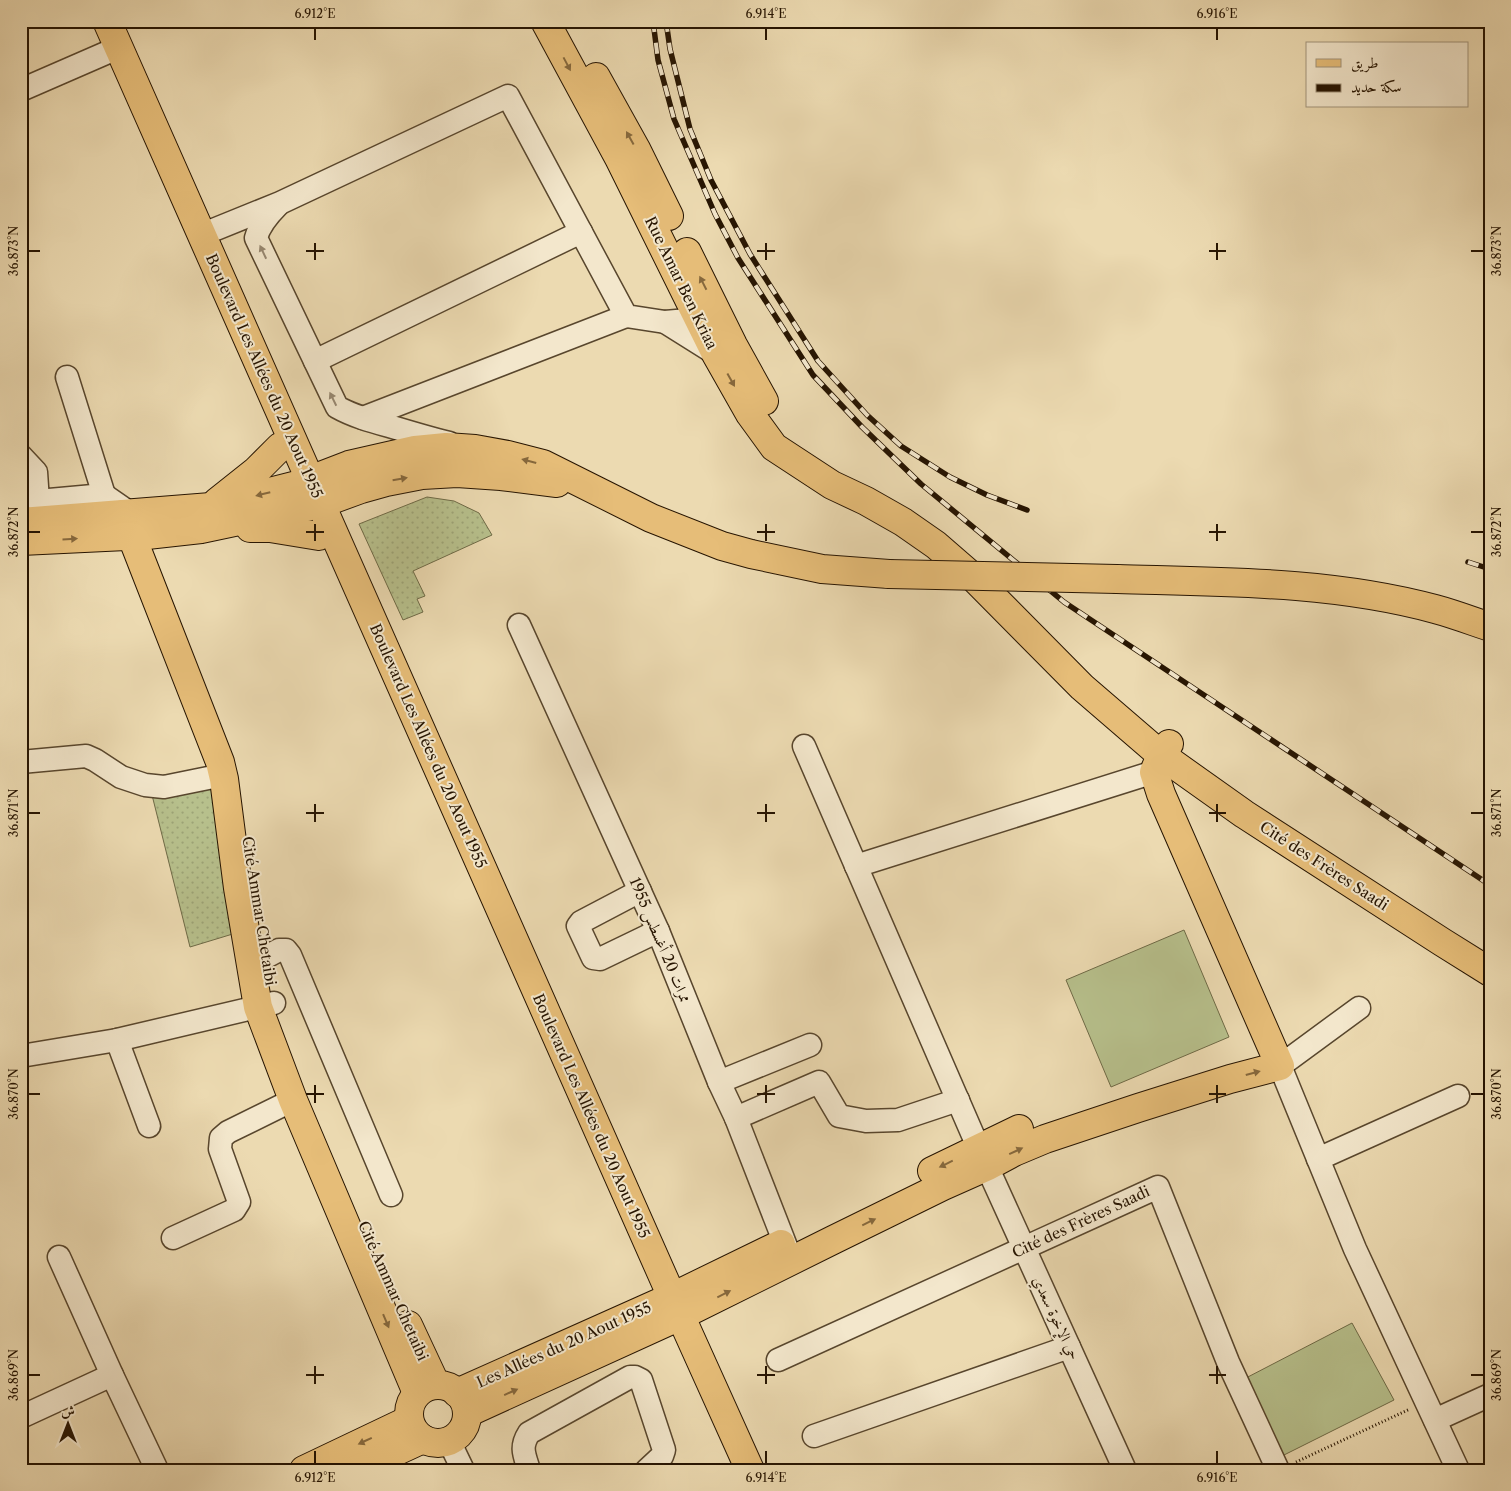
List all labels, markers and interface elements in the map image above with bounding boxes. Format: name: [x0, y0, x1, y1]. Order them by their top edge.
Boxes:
text: 6.912°E: [294, 6, 336, 21]
text: 6.914°E: [745, 6, 787, 21]
text: 6.916°E: [1197, 6, 1238, 21]
legend: [1306, 42, 1468, 108]
text: طريق: [1351, 53, 1378, 73]
one-way arrow: [563, 58, 572, 71]
text: سكة حديد: [1351, 77, 1401, 96]
one-way arrow: [626, 131, 634, 146]
street label: Rue Amar Ben Kriaa: [641, 213, 722, 352]
text: 36.873°N: [6, 226, 21, 276]
text: 36.873°N: [1489, 226, 1504, 276]
one-way arrow: [259, 245, 267, 259]
street label: Boulevard Les Allées du 20 Aout 1955: [202, 251, 327, 501]
one-way arrow: [699, 276, 707, 291]
one-way arrow: [726, 373, 735, 386]
one-way arrow: [329, 392, 337, 406]
one-way arrow: [521, 456, 536, 464]
one-way arrow: [392, 475, 408, 483]
one-way arrow: [255, 490, 270, 498]
text: 36.872°N: [6, 507, 21, 557]
text: 36.872°N: [1489, 507, 1504, 557]
one-way arrow: [62, 535, 78, 543]
street label: Boulevard Les Allées du 20 Aout 1955: [366, 621, 491, 871]
text: 36.871°N: [6, 789, 21, 837]
text: 36.871°N: [1489, 789, 1504, 837]
street label: Cité des Frères Saadi: [1256, 817, 1393, 915]
street label: Cité Ammar Chetaibi: [238, 835, 281, 987]
street label: ممرات 20 أغسطس 1955: [625, 874, 696, 1006]
street label: Boulevard Les Allées du 20 Aout 1955: [529, 991, 654, 1241]
text: 36.870°N: [6, 1068, 21, 1120]
text: 36.870°N: [1489, 1068, 1504, 1120]
one-way arrow: [1246, 1069, 1261, 1077]
one-way arrow: [1009, 1147, 1023, 1155]
one-way arrow: [939, 1161, 953, 1169]
street label: Cité des Frères Saadi: [1009, 1181, 1153, 1262]
street label: Cité Ammar Chetaibi: [354, 1218, 433, 1364]
one-way arrow: [862, 1218, 877, 1226]
street label: حي الإخوة سعدي: [1026, 1273, 1084, 1364]
one-way arrow: [717, 1290, 731, 1298]
street label: Les Allées du 20 Aout 1955: [473, 1297, 654, 1392]
one-way arrow: [383, 1314, 391, 1328]
text: 36.869°N: [6, 1349, 21, 1401]
text: 36.869°N: [1489, 1349, 1504, 1401]
one-way arrow: [504, 1388, 518, 1396]
north arrow: [42, 1398, 92, 1448]
text: ش: [61, 1402, 75, 1420]
one-way arrow: [358, 1437, 372, 1445]
text: 6.912°E: [294, 1470, 336, 1485]
text: 6.914°E: [745, 1470, 787, 1485]
text: 6.916°E: [1197, 1470, 1238, 1485]

